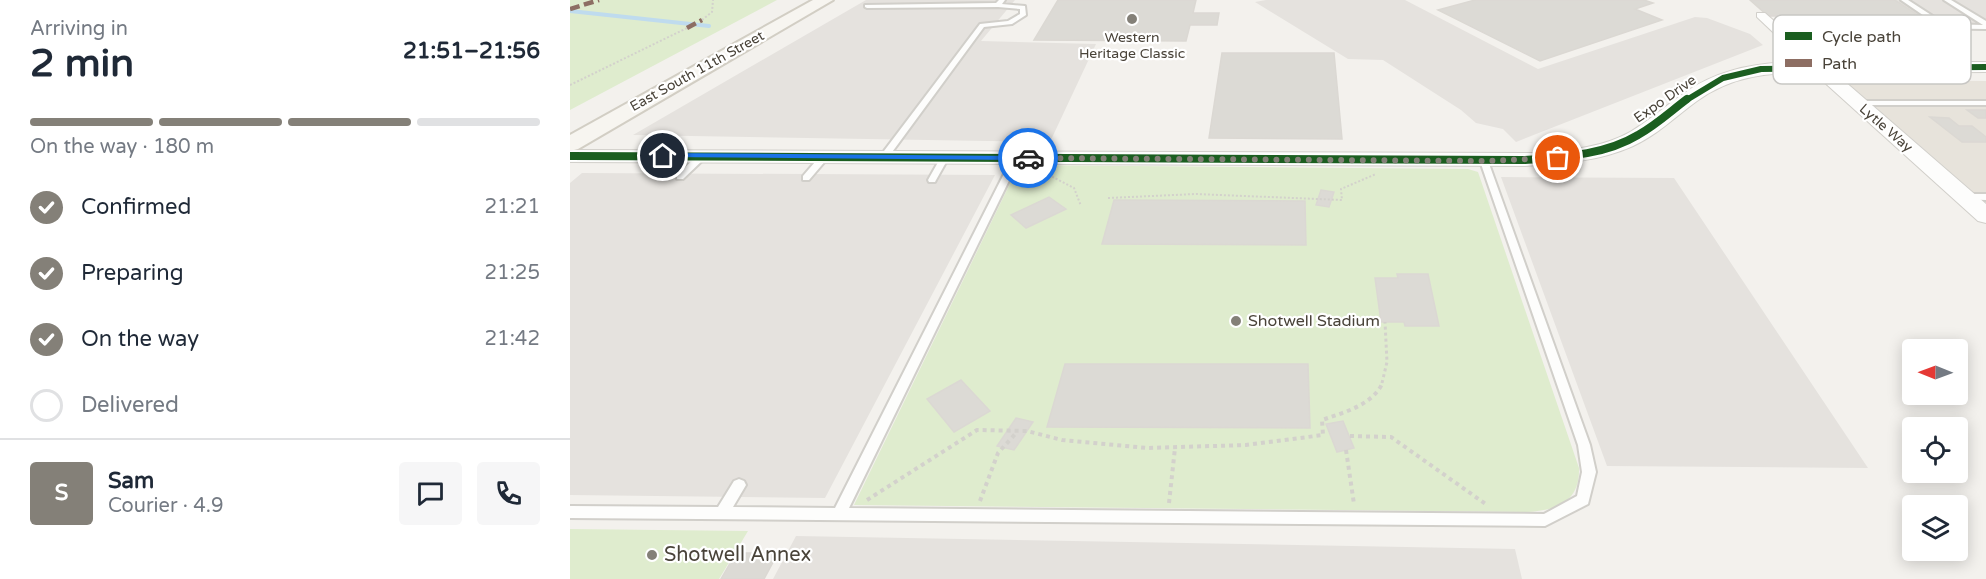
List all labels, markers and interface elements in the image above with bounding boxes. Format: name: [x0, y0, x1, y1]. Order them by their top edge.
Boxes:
marker: Western Heritage Classic: [1125, 12, 1139, 26]
legend: [1773, 15, 1971, 84]
text: Arriving in: [30, 17, 128, 41]
street label: East South 11th Street: [627, 27, 768, 115]
text: Cycle path: [1822, 27, 1901, 47]
place label: Western Heritage Classic: [1079, 29, 1185, 62]
text: 21:51–21:56: [403, 38, 540, 64]
text: 2 min: [30, 40, 134, 87]
text: Path: [1822, 54, 1857, 74]
street label: Expo Drive: [1631, 71, 1699, 127]
street label: Lytle Way: [1856, 100, 1917, 156]
courier: [998, 128, 1058, 188]
pin: [637, 130, 688, 181]
pin: [1532, 132, 1583, 183]
text: On the way · 180 m: [30, 135, 214, 159]
icon: home: [646, 139, 679, 172]
icon: bag: [1541, 141, 1574, 174]
icon: car: [1012, 142, 1045, 175]
icon: check: [30, 191, 63, 224]
text: Confirmed: [81, 194, 191, 220]
text: 21:21: [485, 195, 540, 219]
icon: check: [30, 257, 63, 290]
text: Preparing: [81, 260, 184, 286]
text: 21:25: [485, 261, 540, 285]
place label: Shotwell Stadium: [1248, 311, 1380, 331]
marker: Shotwell Stadium: [1229, 314, 1243, 328]
icon: check: [30, 323, 63, 356]
text: On the way: [81, 326, 199, 352]
text: 21:42: [485, 327, 540, 351]
north arrow: [1902, 339, 1968, 405]
map controls: [1902, 339, 1968, 561]
text: Delivered: [81, 392, 179, 418]
button: locate: [1902, 417, 1968, 483]
button: chat: [399, 462, 462, 525]
button: phone: [477, 462, 540, 525]
text: Sam: [108, 468, 154, 494]
text: S: [55, 480, 68, 506]
text: Courier · 4.9: [108, 494, 223, 518]
button: layers: [1902, 495, 1968, 561]
place label: Shotwell Annex: [664, 543, 811, 567]
marker: Shotwell Annex: [645, 548, 659, 562]

